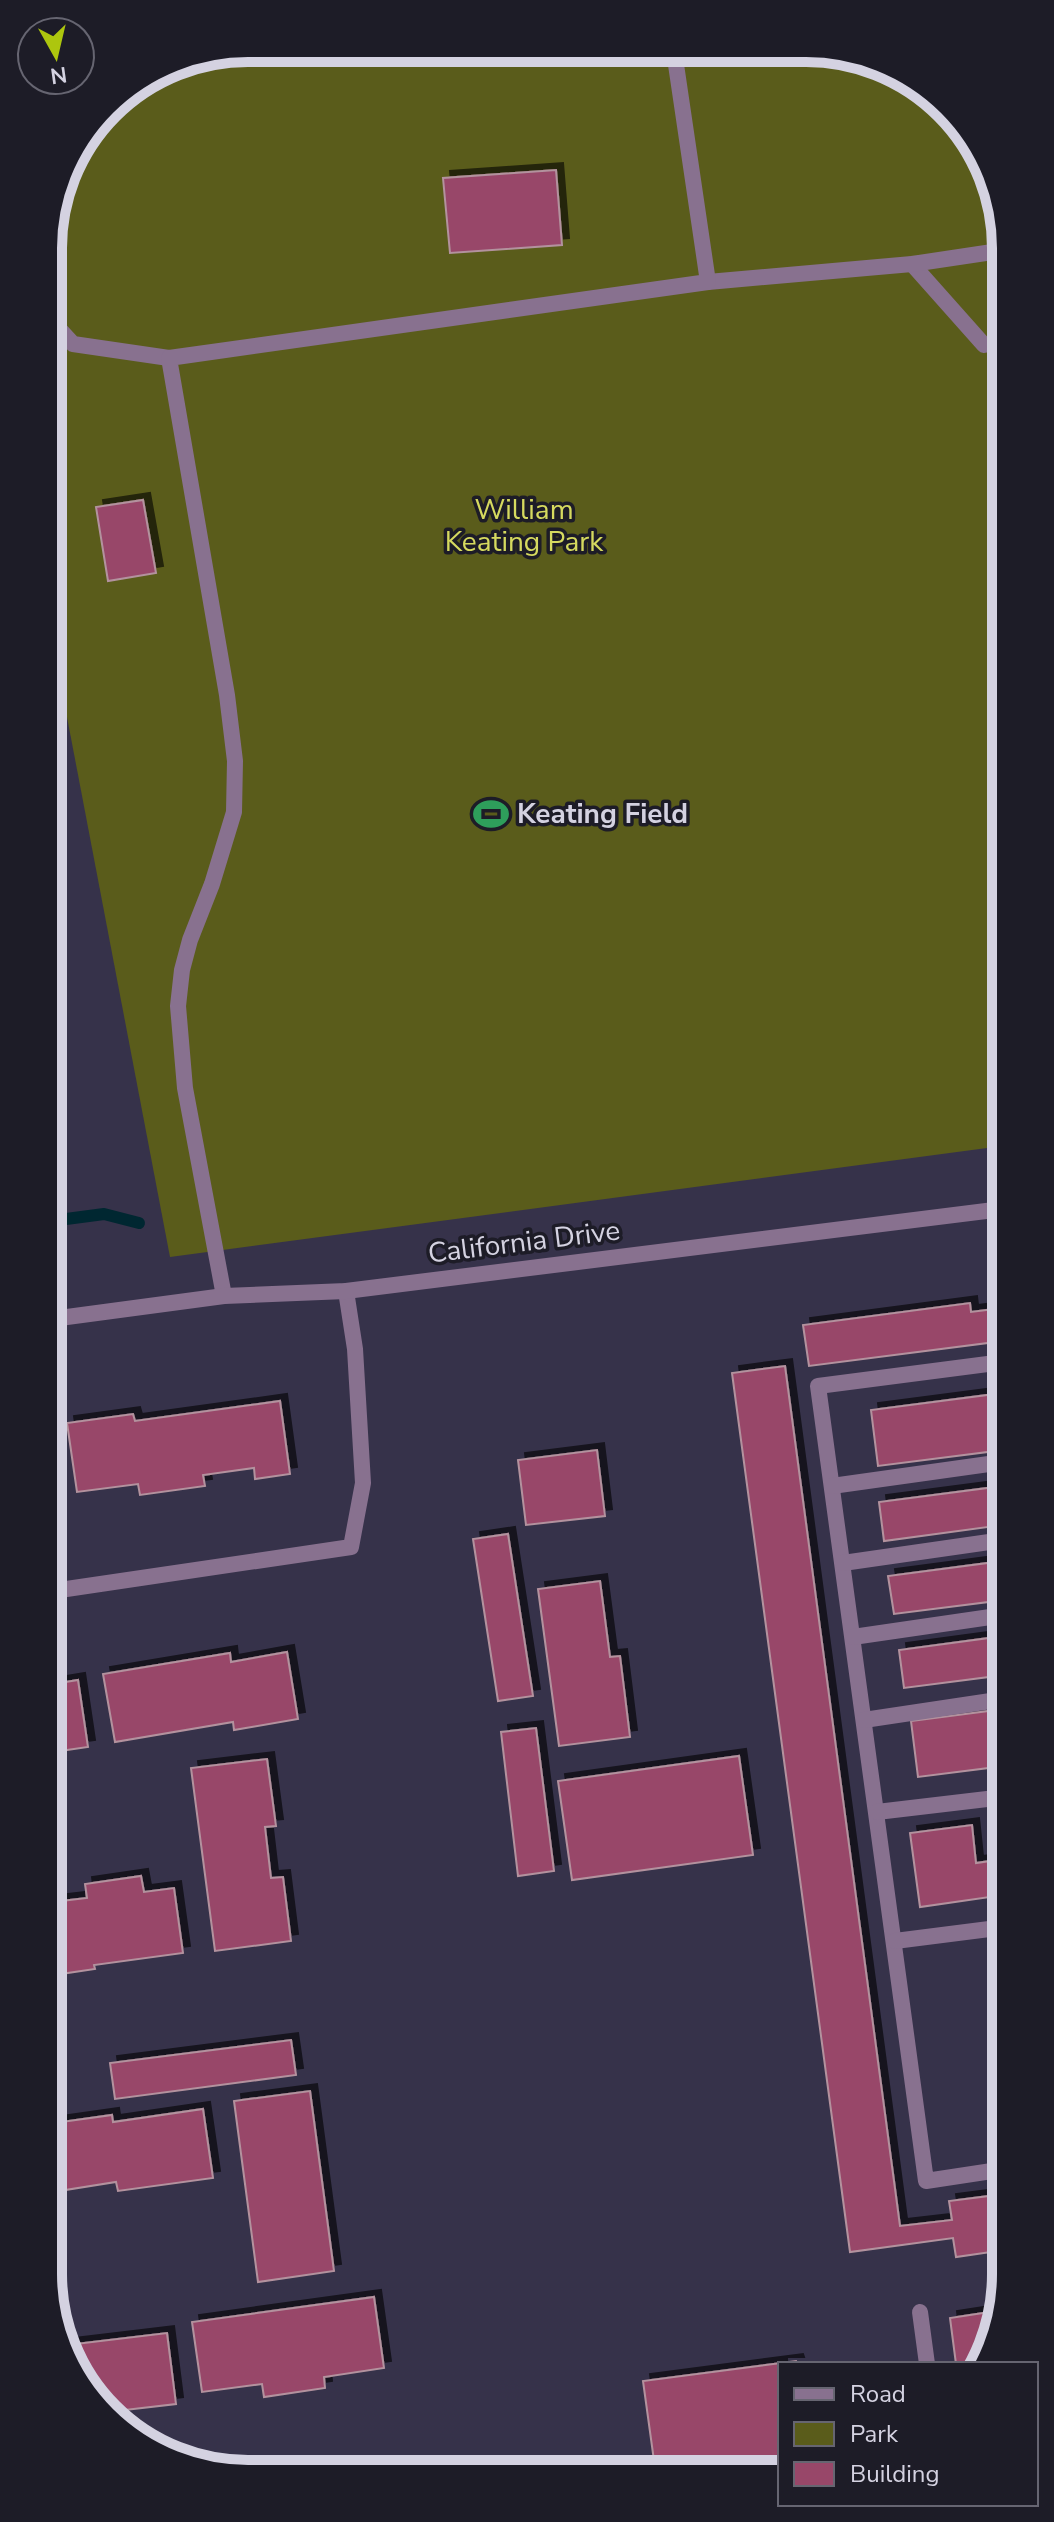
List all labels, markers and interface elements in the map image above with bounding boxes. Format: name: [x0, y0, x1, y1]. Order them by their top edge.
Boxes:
north arrow: [16, 16, 96, 96]
text: N: [48, 59, 69, 91]
park label: William Keating Park: [445, 491, 604, 561]
sports icon: Keating Field: [472, 795, 510, 833]
place label: Keating Field: [517, 795, 688, 833]
street label: California Drive: [426, 1211, 622, 1273]
legend: [778, 2362, 1038, 2506]
text: Road: [850, 2378, 906, 2410]
text: Park: [850, 2418, 899, 2450]
text: Building: [850, 2458, 940, 2490]

